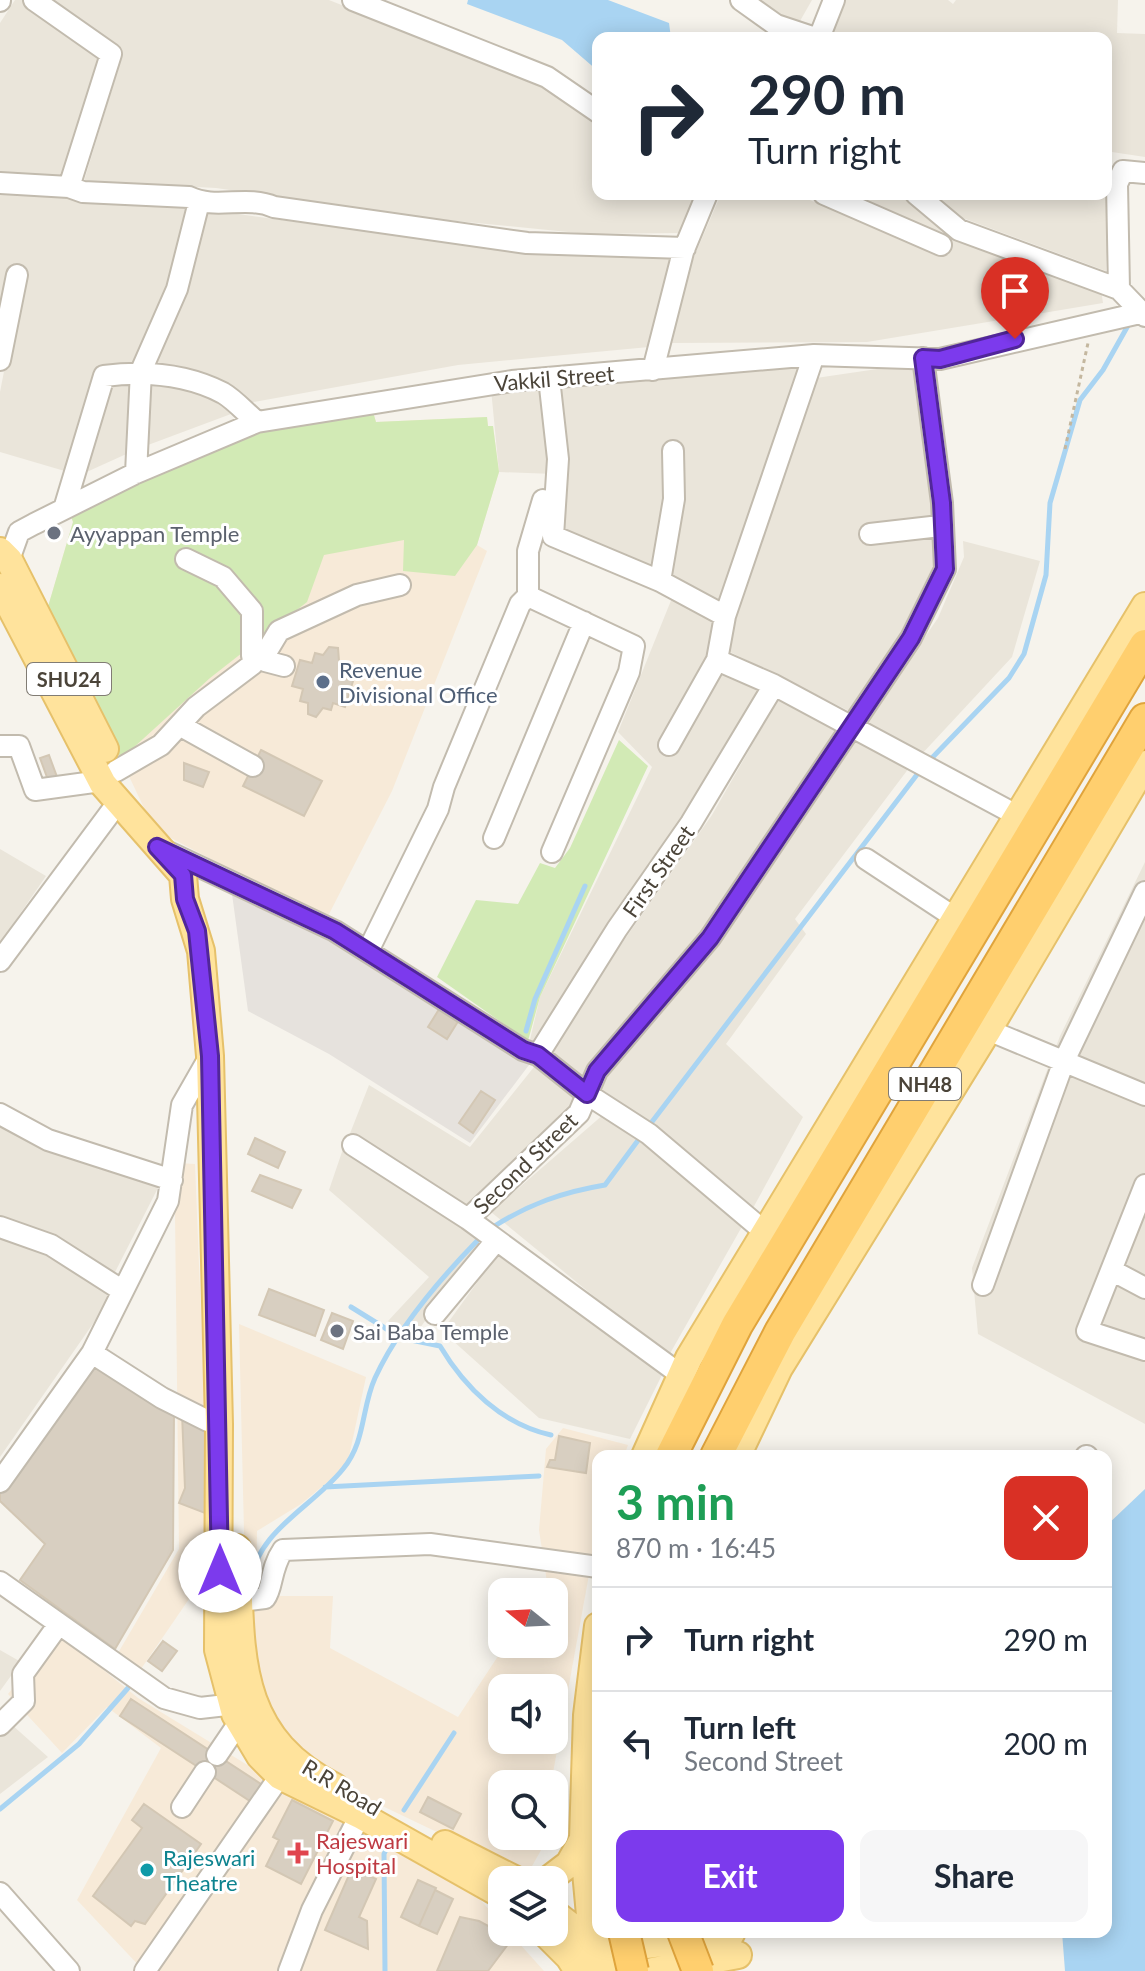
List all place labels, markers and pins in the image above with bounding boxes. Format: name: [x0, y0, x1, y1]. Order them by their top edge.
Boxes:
pin: [981, 257, 1049, 339]
place label: Ayyappan Temple: [70, 520, 239, 547]
marker: Ayyappan Temple: [45, 524, 63, 542]
place label: Revenue Divisional Office: [339, 656, 498, 708]
marker: Revenue Divisional Office: [314, 673, 332, 691]
place label: Sai Baba Temple: [353, 1318, 509, 1345]
marker: Sai Baba Temple: [328, 1322, 346, 1340]
place label: Rajeswari Hospital: [316, 1827, 408, 1879]
marker: Rajeswari Hospital: [287, 1842, 309, 1864]
place label: Rajeswari Theatre: [163, 1844, 255, 1896]
marker: Rajeswari Theatre: [138, 1861, 156, 1879]

